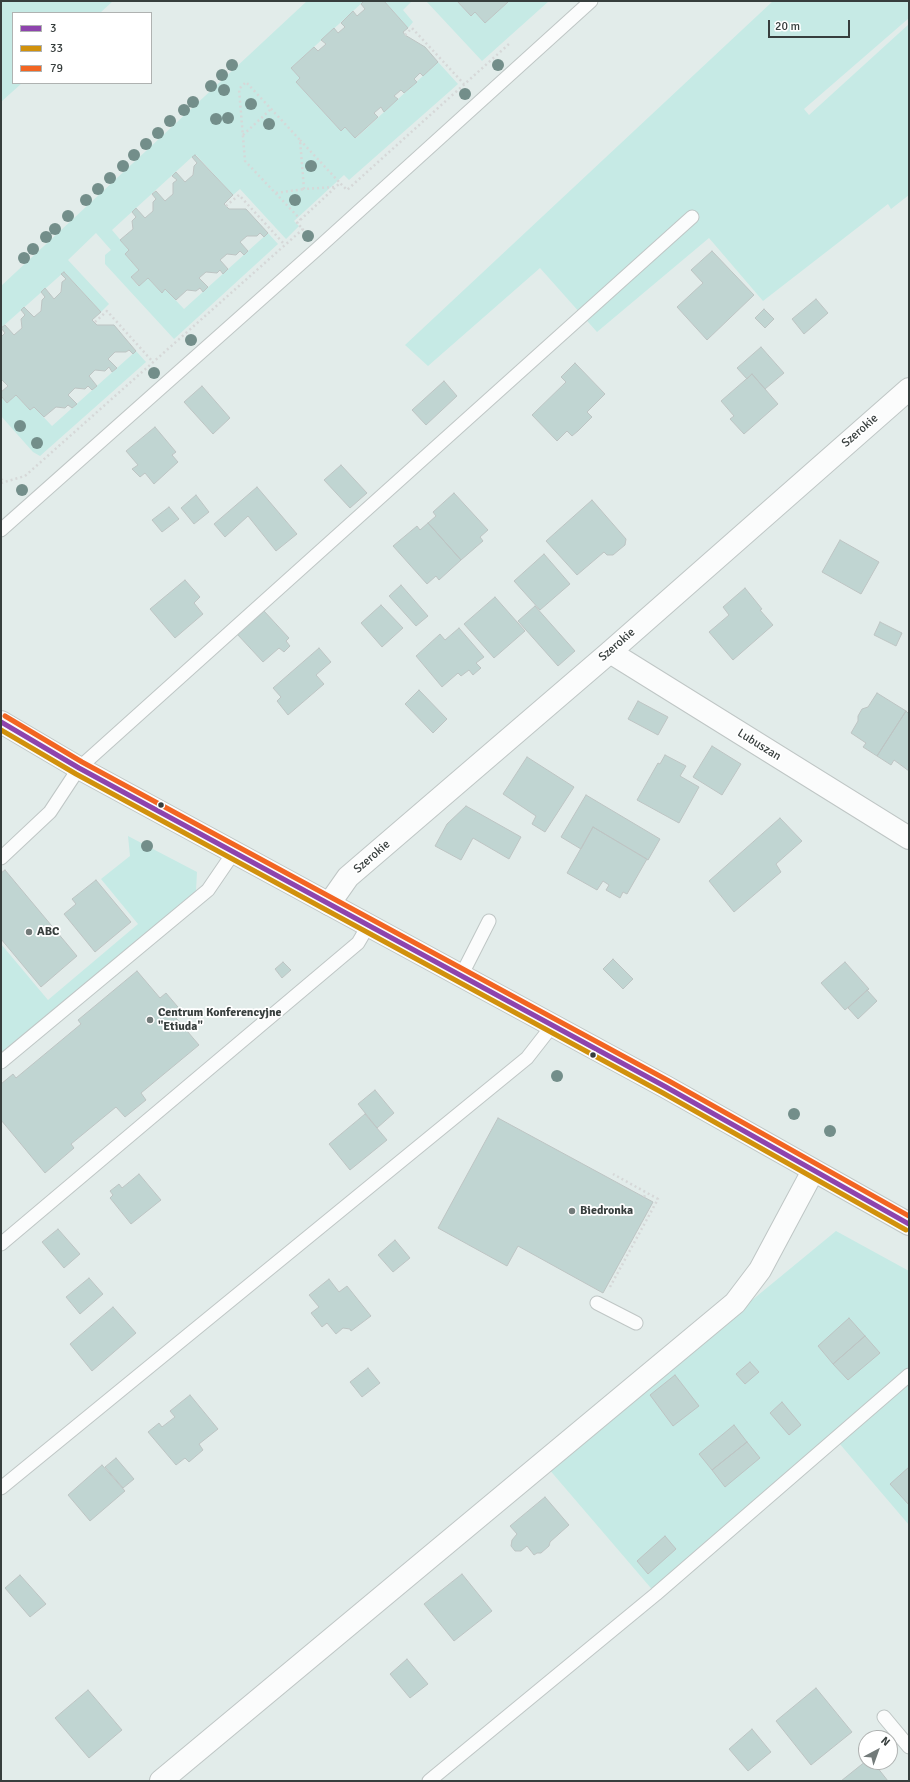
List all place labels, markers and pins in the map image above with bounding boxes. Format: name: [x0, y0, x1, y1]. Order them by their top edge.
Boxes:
unlabelled marker: [156, 800, 166, 810]
place label: ABC: [37, 925, 59, 939]
marker: ABC: [24, 927, 34, 937]
place label: Centrum Konferencyjne "Etiuda": [158, 1006, 281, 1034]
marker: Centrum Konferencyjne "Etiuda": [145, 1015, 155, 1025]
unlabelled marker: [588, 1050, 598, 1060]
place label: Biedronka: [580, 1204, 633, 1218]
marker: Biedronka: [567, 1206, 577, 1216]

